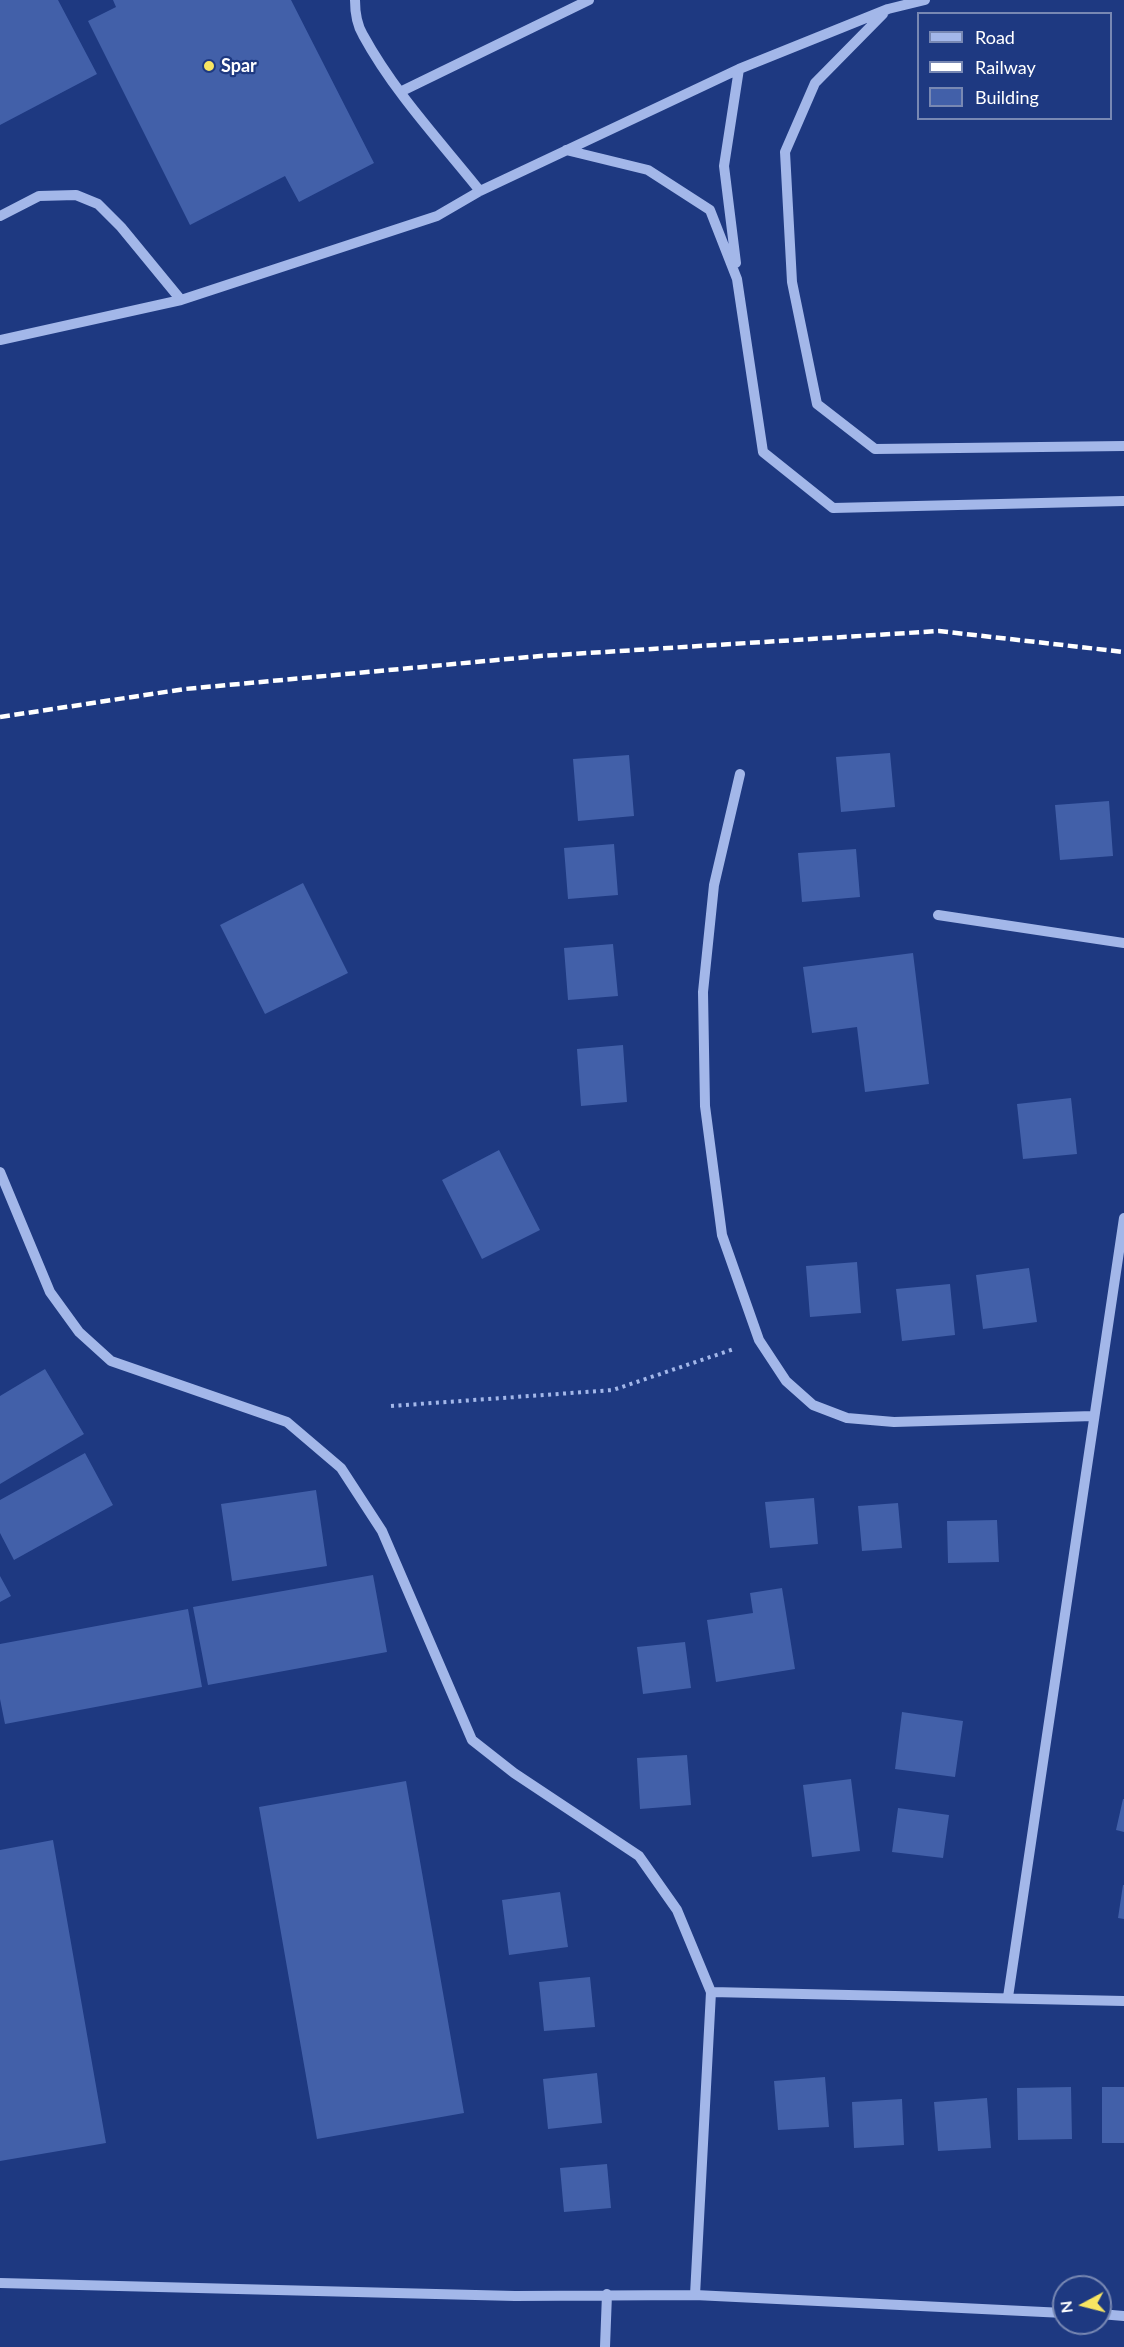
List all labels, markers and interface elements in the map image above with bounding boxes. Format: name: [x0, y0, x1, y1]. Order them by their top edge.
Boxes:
legend: [917, 12, 1112, 120]
text: Road: [975, 26, 1015, 48]
place label: Spar: [221, 55, 257, 77]
text: Railway: [975, 56, 1036, 78]
marker: Spar: [202, 59, 216, 73]
text: Building: [975, 86, 1039, 108]
north arrow: [1052, 2275, 1112, 2335]
text: N: [1055, 2300, 1076, 2314]

